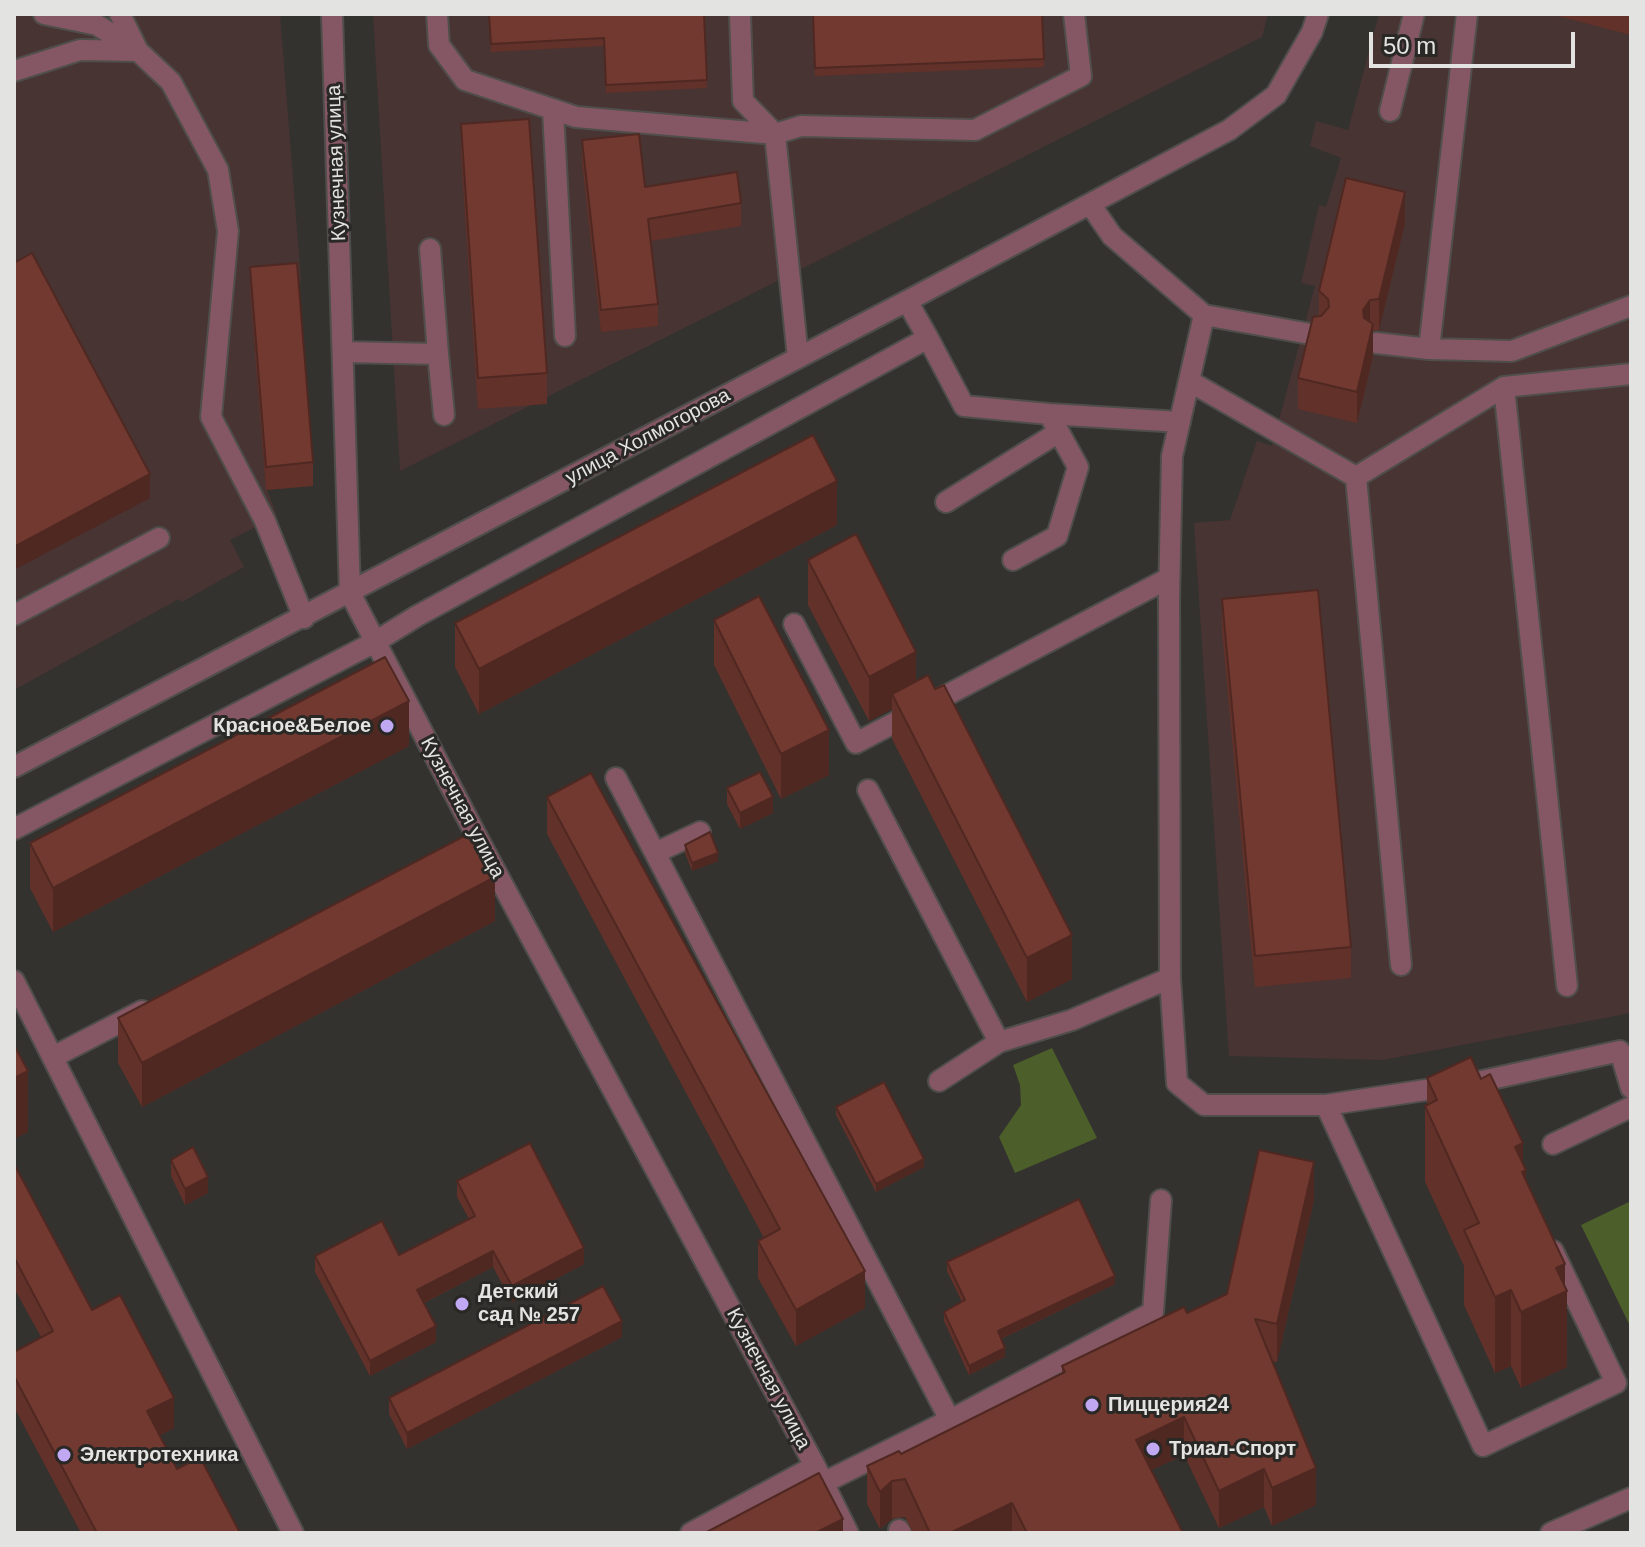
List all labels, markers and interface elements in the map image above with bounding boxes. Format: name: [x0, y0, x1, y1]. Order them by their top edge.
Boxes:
scale bar: [1373, 16, 1579, 66]
text: 50 m: [1383, 32, 1436, 59]
street label: Кузнечная улица: [322, 84, 352, 242]
street label: улица Холмогорова: [562, 384, 734, 490]
place label: Красное&Белое: [213, 714, 371, 738]
marker: Красное&Белое: [378, 717, 396, 735]
street label: Кузнечная улица: [415, 733, 509, 883]
place label: Детский сад № 257: [478, 1280, 580, 1327]
marker: Детский сад № 257: [453, 1295, 471, 1313]
street label: Кузнечная улица: [721, 1304, 815, 1454]
place label: Пиццерия24: [1108, 1393, 1229, 1417]
marker: Пиццерия24: [1083, 1396, 1101, 1414]
place label: Триал-Спорт: [1169, 1437, 1296, 1461]
marker: Триал-Спорт: [1144, 1440, 1162, 1458]
place label: Электротехника: [80, 1443, 238, 1467]
marker: Электротехника: [55, 1446, 73, 1464]

